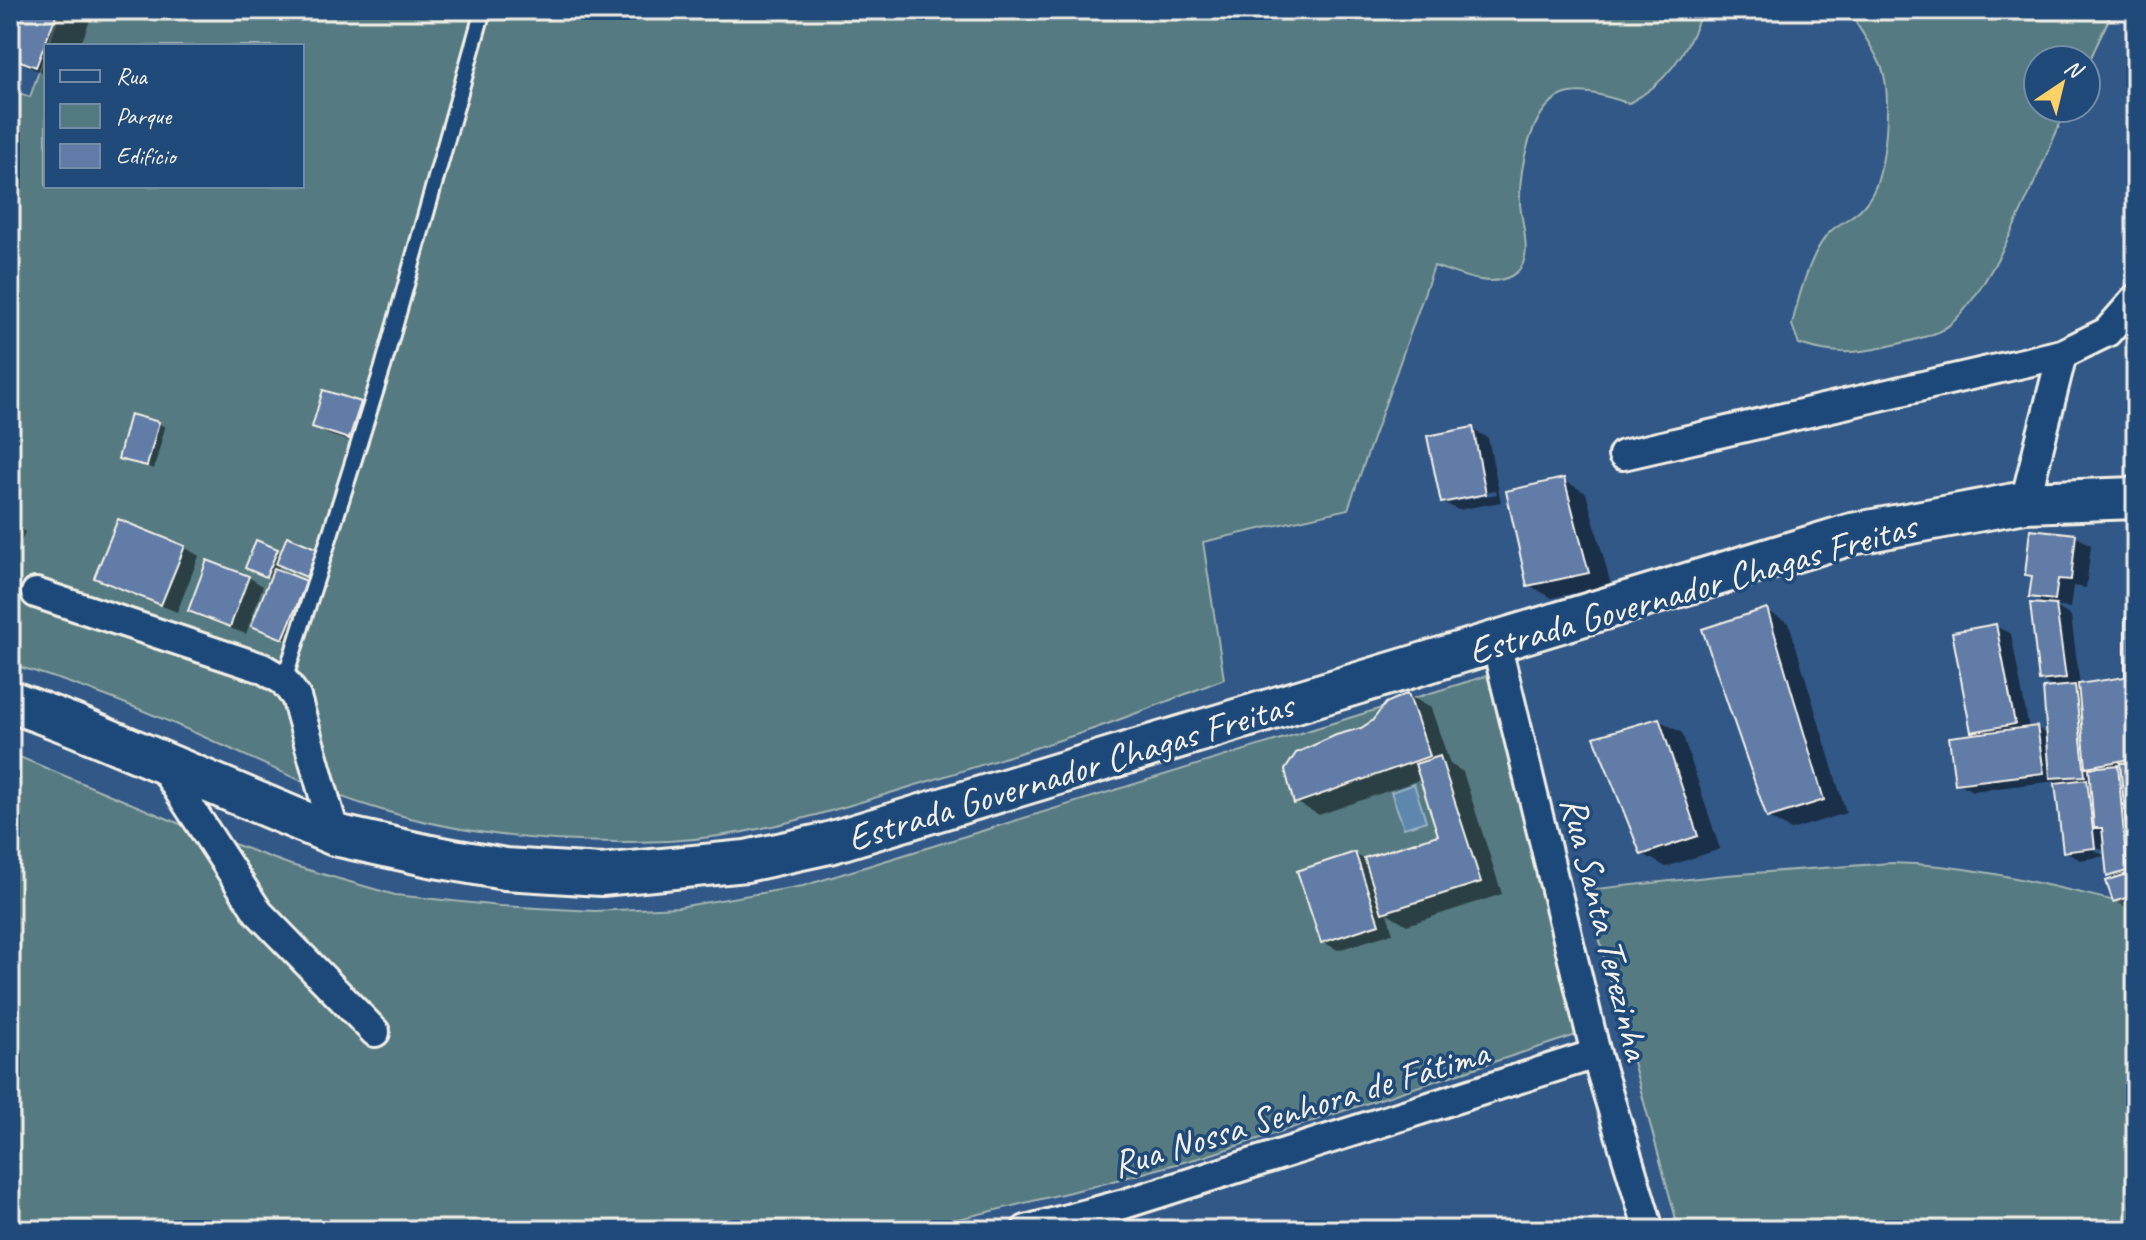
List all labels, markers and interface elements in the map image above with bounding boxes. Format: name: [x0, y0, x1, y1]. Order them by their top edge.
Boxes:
legend: [44, 44, 304, 188]
north arrow: [2022, 44, 2102, 124]
text: N: [2059, 53, 2089, 86]
text: Rua: [116, 61, 148, 91]
text: Parque: [116, 101, 173, 131]
text: Edifício: [116, 141, 178, 171]
street label: Estrada Governador Chagas Freitas: [1463, 501, 1924, 675]
street label: Estrada Governador Chagas Freitas: [842, 680, 1301, 862]
street label: Rua Santa Terezinha: [1550, 792, 1662, 1067]
street label: Rua Nossa Senhora de Fátima: [1106, 1028, 1497, 1188]

